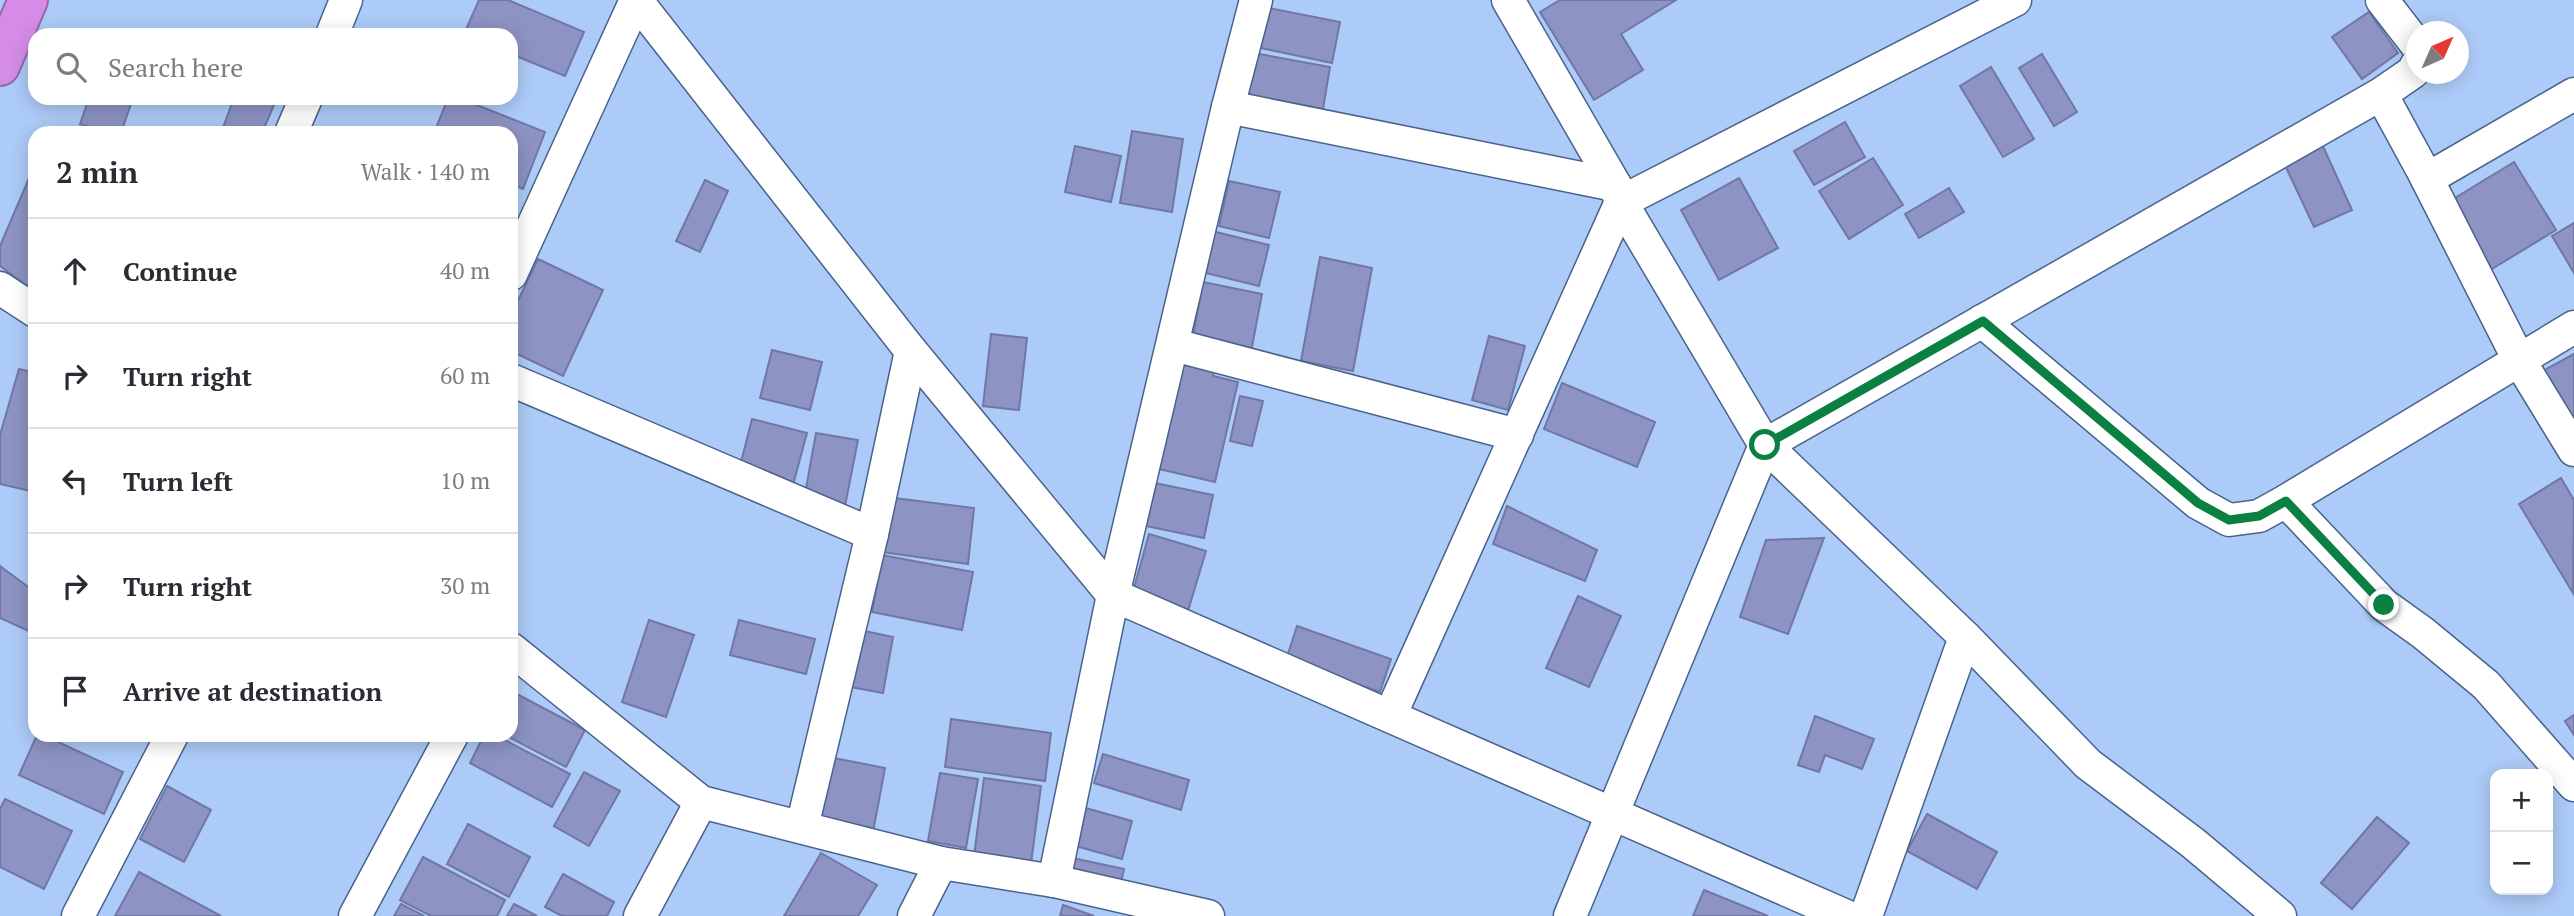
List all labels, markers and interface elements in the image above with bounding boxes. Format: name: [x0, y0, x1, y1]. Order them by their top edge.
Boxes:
north arrow: [2406, 21, 2469, 84]
search box: [28, 28, 518, 105]
icon: search: [52, 48, 90, 86]
text: Search here: [108, 50, 243, 84]
text: 2 min: [56, 152, 138, 192]
text: Walk · 140 m: [361, 156, 490, 187]
icon: ahead: [56, 252, 94, 290]
text: Continue: [123, 254, 237, 288]
text: 40 m: [440, 255, 490, 286]
icon: right: [56, 357, 94, 395]
text: Turn right: [123, 359, 252, 393]
text: 60 m: [440, 360, 490, 391]
route start: [1749, 429, 1780, 460]
icon: left: [56, 462, 94, 500]
text: Turn left: [123, 464, 233, 498]
text: 10 m: [440, 465, 490, 496]
icon: right: [56, 567, 94, 605]
text: Turn right: [123, 569, 252, 603]
text: 30 m: [440, 570, 490, 601]
route end: [2368, 589, 2399, 620]
icon: arrive: [56, 672, 94, 710]
text: Arrive at destination: [123, 674, 382, 708]
map controls: [2490, 769, 2553, 895]
button: +: [2490, 769, 2553, 832]
button: −: [2490, 832, 2553, 895]

